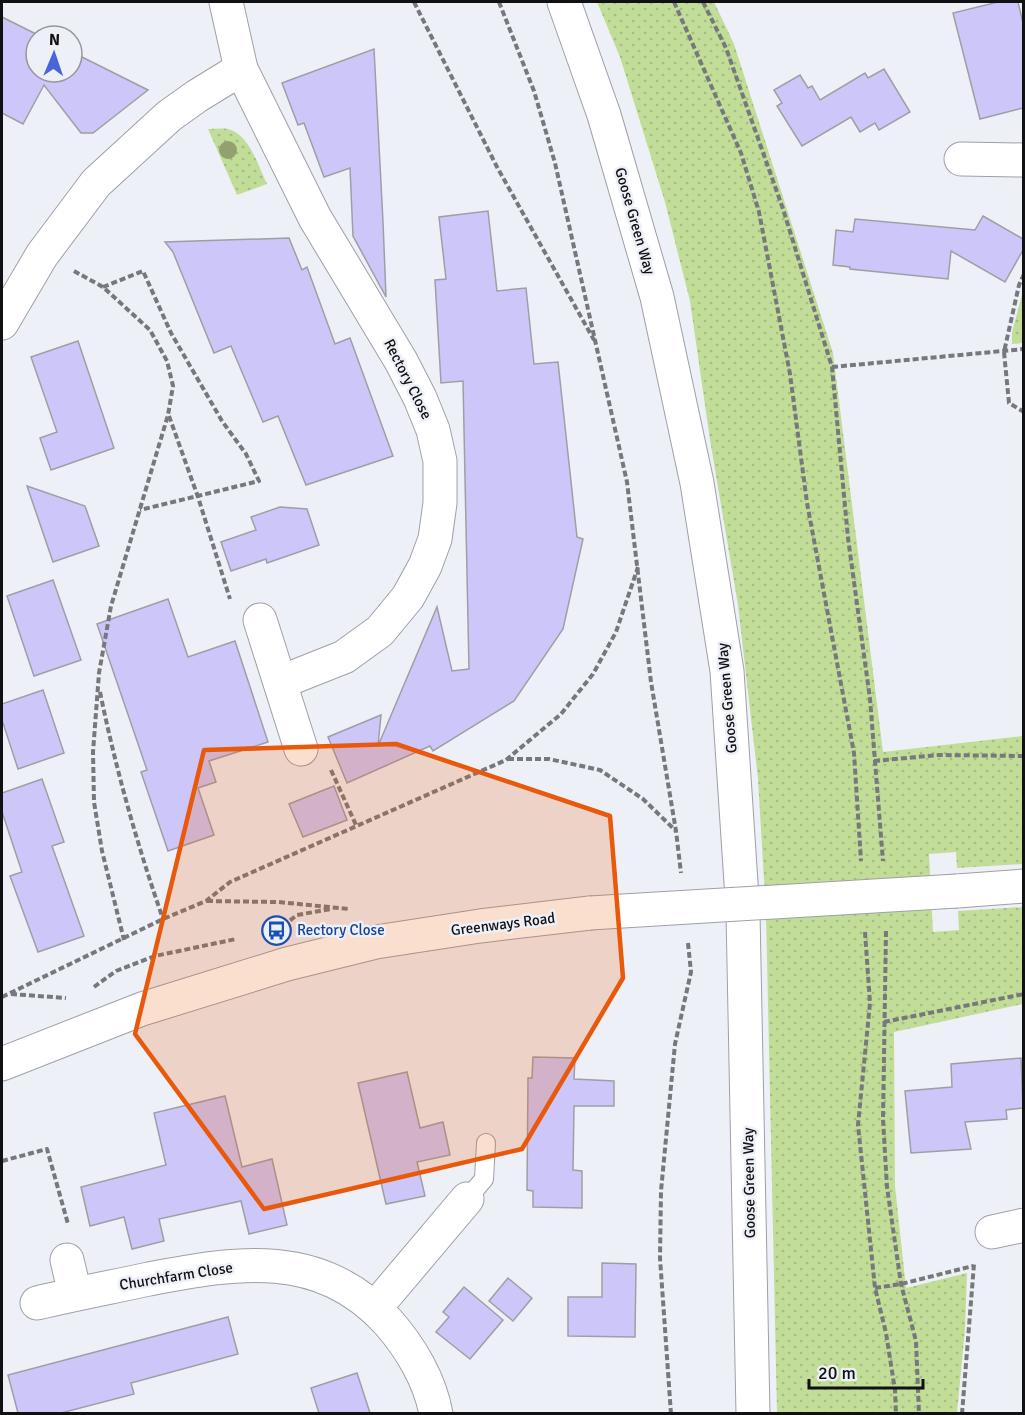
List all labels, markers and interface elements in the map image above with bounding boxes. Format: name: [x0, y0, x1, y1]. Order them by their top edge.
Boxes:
north arrow: [24, 24, 84, 84]
text: N: [49, 30, 60, 50]
street label: Goose Green Way: [611, 165, 659, 277]
street label: Rectory Close: [380, 336, 436, 422]
street label: Goose Green Way: [713, 642, 741, 754]
street label: Greenways Road: [450, 909, 556, 939]
bus stop icon: Rectory Close: [260, 914, 292, 946]
place label: Rectory Close: [297, 921, 385, 939]
street label: Goose Green Way: [739, 1128, 759, 1238]
street label: Churchfarm Close: [118, 1258, 234, 1294]
scale bar: [809, 1352, 923, 1390]
text: 20 m: [818, 1362, 856, 1384]

